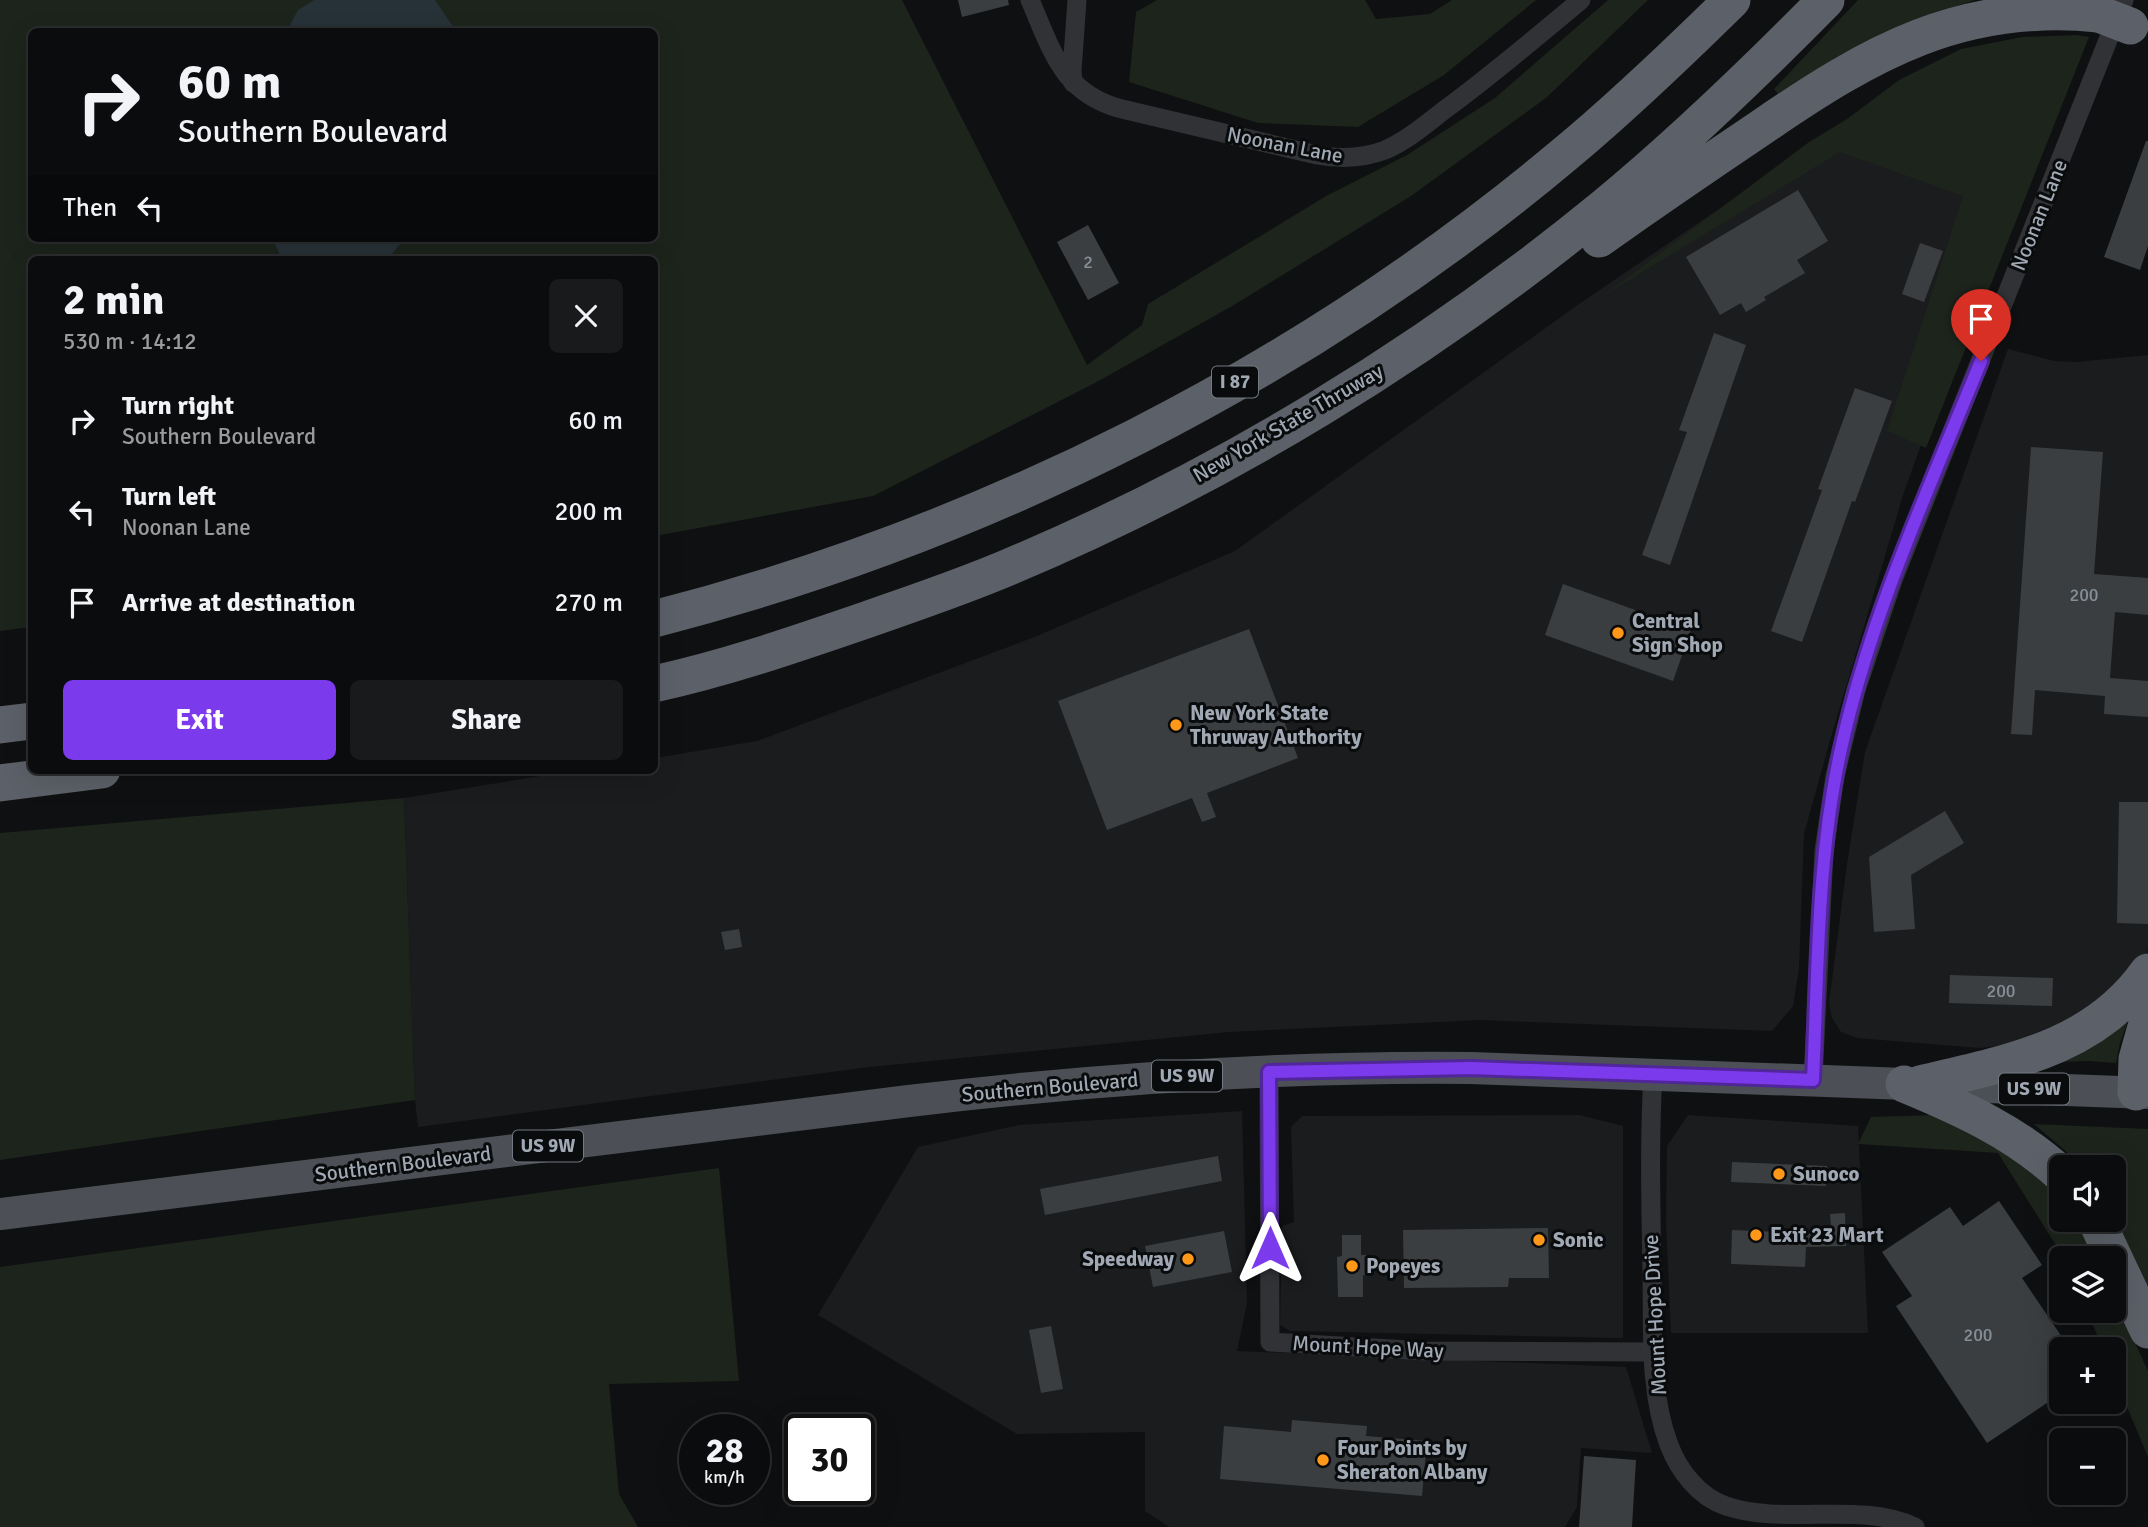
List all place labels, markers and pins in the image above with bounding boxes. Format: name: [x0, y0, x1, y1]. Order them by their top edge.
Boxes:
pin: [1951, 289, 2011, 361]
place label: Central Sign Shop: [1632, 608, 1723, 658]
marker: Central Sign Shop: [1610, 625, 1626, 641]
place label: New York State Thruway Authority: [1190, 700, 1362, 750]
marker: New York State Thruway Authority: [1168, 717, 1184, 733]
place label: Sunoco: [1793, 1161, 1859, 1187]
marker: Sunoco: [1771, 1166, 1787, 1182]
place label: Exit 23 Mart: [1770, 1222, 1884, 1248]
place label: Sonic: [1553, 1227, 1603, 1253]
marker: Exit 23 Mart: [1748, 1227, 1764, 1243]
marker: Sonic: [1531, 1232, 1547, 1248]
place label: Speedway: [1082, 1246, 1175, 1272]
marker: Speedway: [1180, 1251, 1196, 1267]
place label: Popeyes: [1366, 1253, 1440, 1279]
marker: Popeyes: [1344, 1258, 1360, 1274]
place label: Four Points by Sheraton Albany: [1337, 1435, 1488, 1485]
marker: Four Points by Sheraton Albany: [1315, 1452, 1331, 1468]

